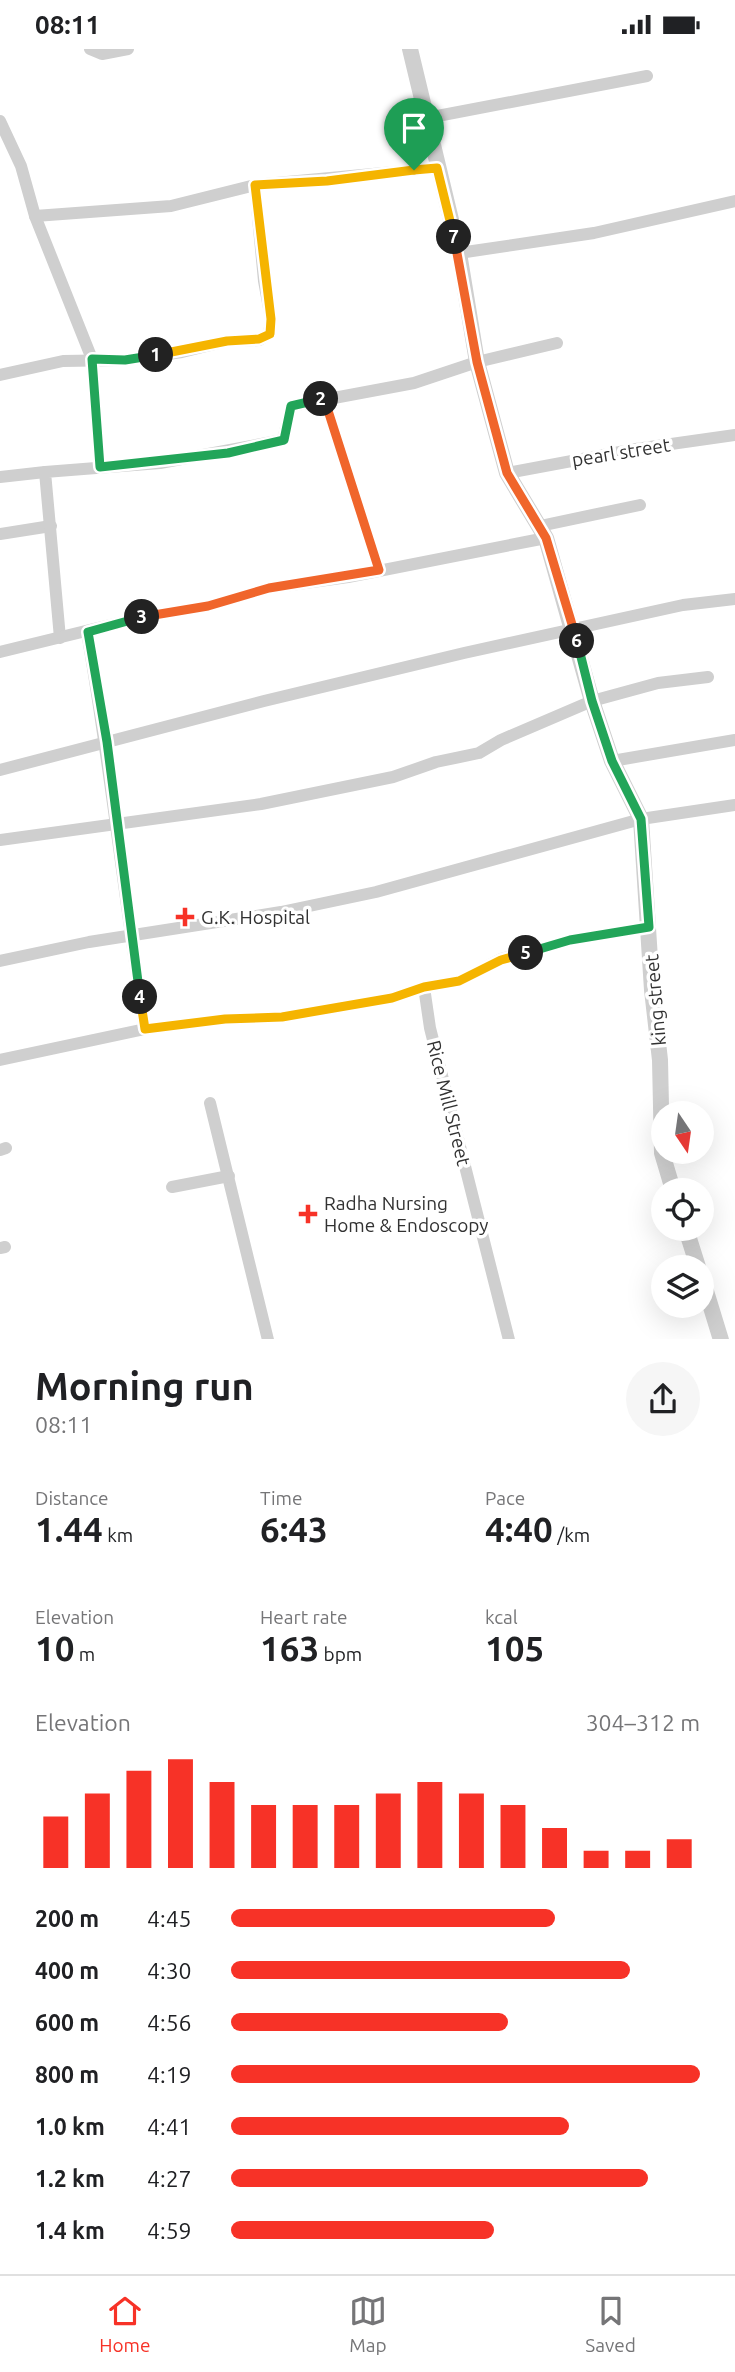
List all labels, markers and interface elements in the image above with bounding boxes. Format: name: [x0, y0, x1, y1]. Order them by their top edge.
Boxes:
text: 08:11: [35, 10, 100, 39]
pin: [384, 98, 444, 170]
icon: arrive: [395, 109, 433, 147]
pin: 7: [436, 219, 472, 255]
text: 7: [448, 225, 459, 247]
pin: 1: [138, 337, 174, 373]
text: 1: [150, 343, 161, 365]
pin: 2: [304, 381, 338, 417]
text: 2: [315, 387, 326, 409]
street label: pearl street: [570, 433, 672, 471]
pin: 3: [124, 599, 160, 635]
text: 3: [136, 605, 147, 627]
pin: 6: [560, 623, 594, 659]
text: 6: [571, 629, 582, 651]
place label: G.K. Hospital: [201, 906, 310, 928]
marker: G.K. Hospital: [175, 907, 195, 927]
pin: 5: [508, 935, 544, 971]
text: 5: [520, 941, 531, 963]
street label: king street: [640, 953, 670, 1047]
pin: 4: [122, 979, 158, 1014]
text: 4: [134, 985, 145, 1007]
street label: Rice Mill Street: [423, 1038, 475, 1169]
north arrow: [651, 1101, 714, 1164]
map controls: [651, 1101, 714, 1318]
button: locate: [651, 1178, 714, 1241]
place label: Radha Nursing Home & Endoscopy: [324, 1192, 488, 1236]
marker: Radha Nursing Home & Endoscopy: [298, 1204, 318, 1224]
button: layers: [651, 1255, 714, 1318]
button: share: [626, 1362, 700, 1436]
text: Morning run: [35, 1365, 254, 1407]
text: 08:11: [35, 1412, 93, 1437]
text: Distance: [35, 1487, 109, 1509]
text: Time: [260, 1487, 302, 1509]
text: Pace: [485, 1487, 525, 1509]
text: 1.44: [35, 1509, 103, 1549]
text: 6:43: [260, 1509, 328, 1549]
text: 4:40: [485, 1509, 553, 1549]
text: km: [103, 1524, 133, 1546]
text: /km: [553, 1524, 590, 1546]
text: Elevation: [35, 1606, 114, 1628]
text: Heart rate: [260, 1606, 347, 1628]
text: kcal: [485, 1606, 518, 1628]
text: 10: [35, 1628, 74, 1668]
text: 163: [260, 1628, 319, 1668]
text: 105: [485, 1628, 544, 1668]
text: m: [74, 1643, 95, 1665]
text: bpm: [319, 1643, 362, 1665]
text: Elevation: [35, 1710, 131, 1735]
text: 304–312 m: [586, 1710, 700, 1735]
text: 200 m: [35, 1906, 99, 1931]
text: 4:45: [147, 1906, 192, 1931]
text: 400 m: [35, 1958, 99, 1983]
text: 4:30: [147, 1958, 192, 1983]
text: 600 m: [35, 2010, 99, 2035]
text: 4:56: [147, 2010, 192, 2035]
text: 800 m: [35, 2062, 99, 2087]
text: 4:19: [147, 2062, 192, 2087]
text: 1.0 km: [35, 2114, 105, 2139]
text: 4:41: [147, 2114, 192, 2139]
text: 1.2 km: [35, 2166, 105, 2191]
text: 4:27: [147, 2166, 192, 2191]
text: 1.4 km: [35, 2218, 105, 2243]
text: 4:59: [147, 2218, 192, 2243]
tab: Home: [99, 2292, 150, 2356]
tab: Map: [349, 2292, 387, 2356]
tab: Saved: [585, 2292, 636, 2356]

